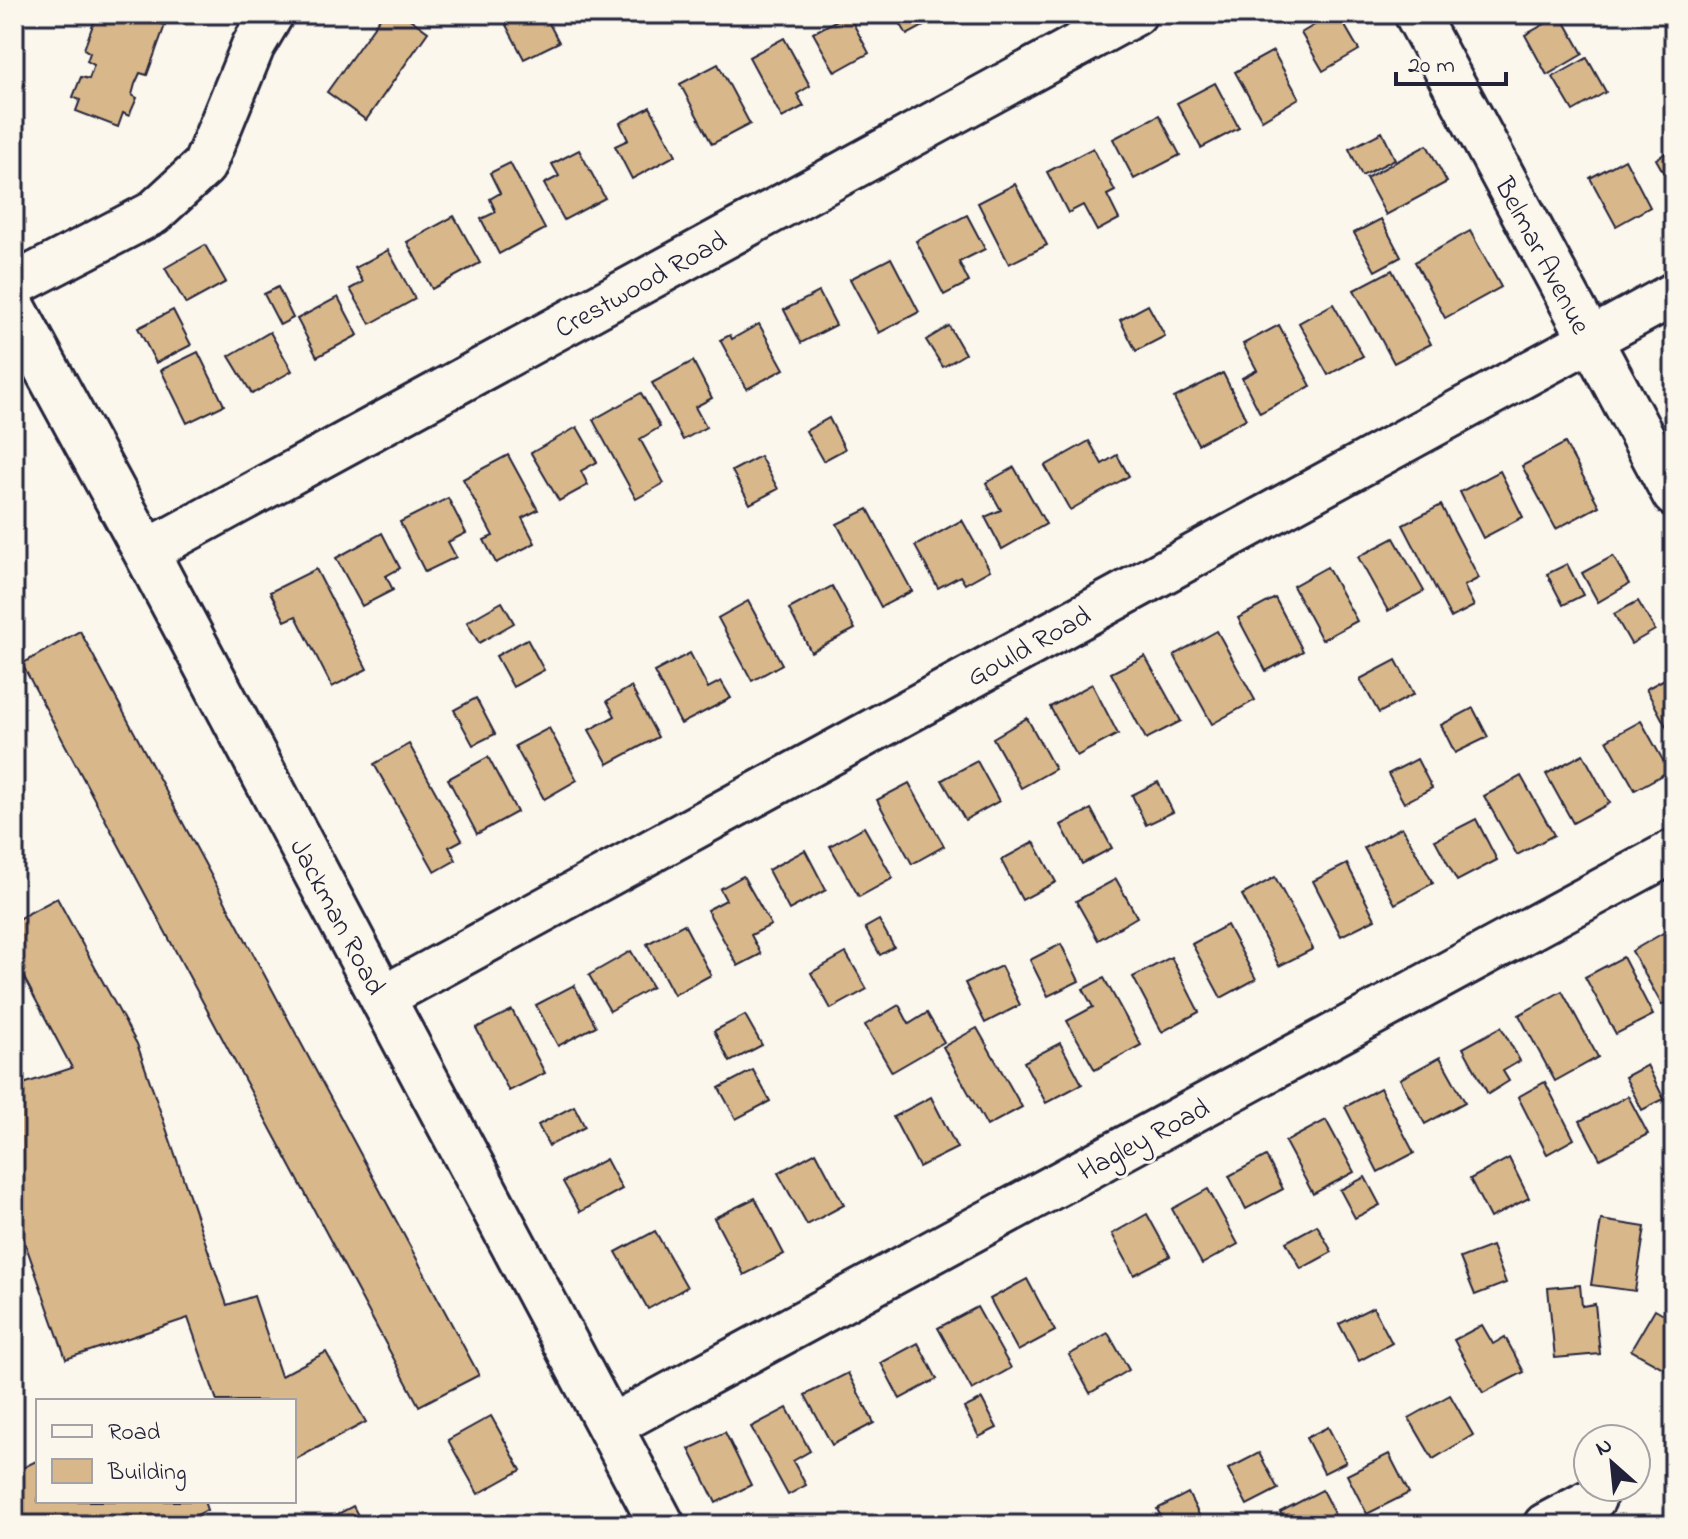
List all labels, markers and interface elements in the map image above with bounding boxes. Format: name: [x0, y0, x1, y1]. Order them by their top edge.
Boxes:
scale bar: [1396, 36, 1506, 86]
text: 20 m: [1408, 49, 1455, 84]
street label: Belmar Avenue: [1482, 170, 1600, 343]
street label: Crestwood Road: [548, 222, 735, 350]
street label: Gould Road: [960, 597, 1100, 699]
street label: Jackman Road: [277, 832, 395, 1003]
street label: Hagley Road: [1072, 1089, 1218, 1193]
legend: [36, 1399, 296, 1503]
text: Road: [108, 1416, 161, 1451]
north arrow: [1572, 1423, 1652, 1503]
text: N: [1590, 1430, 1618, 1465]
text: Building: [107, 1456, 187, 1491]

